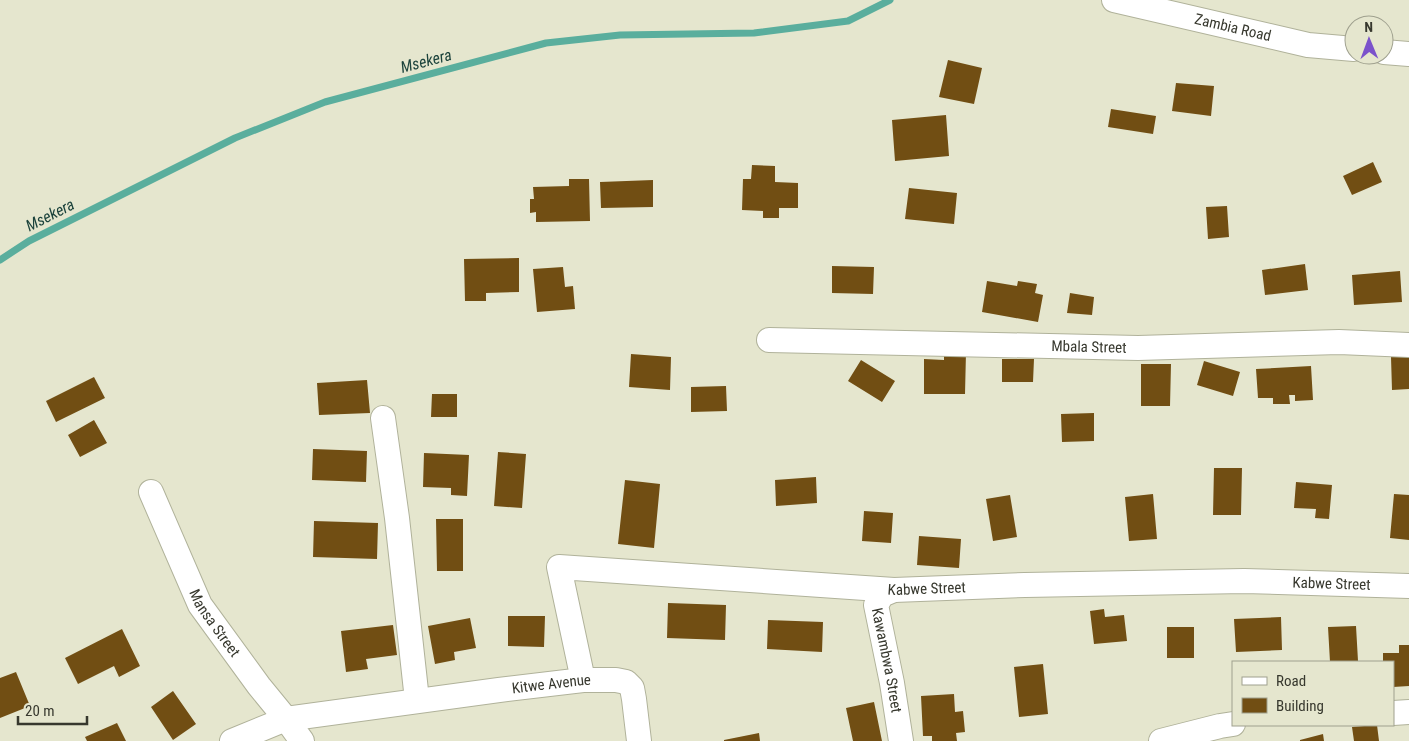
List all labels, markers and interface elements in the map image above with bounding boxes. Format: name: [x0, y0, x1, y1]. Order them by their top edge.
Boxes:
street label: Zambia Road: [1193, 10, 1273, 45]
north arrow: [1344, 15, 1394, 65]
text: N: [1364, 19, 1373, 35]
water label: Msekera: [398, 45, 454, 77]
water label: Msekera: [23, 195, 77, 235]
street label: Mbala Street: [1051, 337, 1127, 357]
street label: Kabwe Street: [1292, 573, 1371, 594]
street label: Kabwe Street: [887, 578, 966, 599]
street label: Mansa Street: [185, 586, 244, 660]
street label: Kawambwa Street: [868, 606, 905, 714]
legend: [1232, 661, 1394, 726]
street label: Kitwe Avenue: [511, 671, 591, 697]
text: Road: [1276, 672, 1306, 690]
scale bar: [18, 694, 86, 726]
text: Building: [1276, 697, 1324, 715]
text: 20 m: [25, 702, 55, 720]

